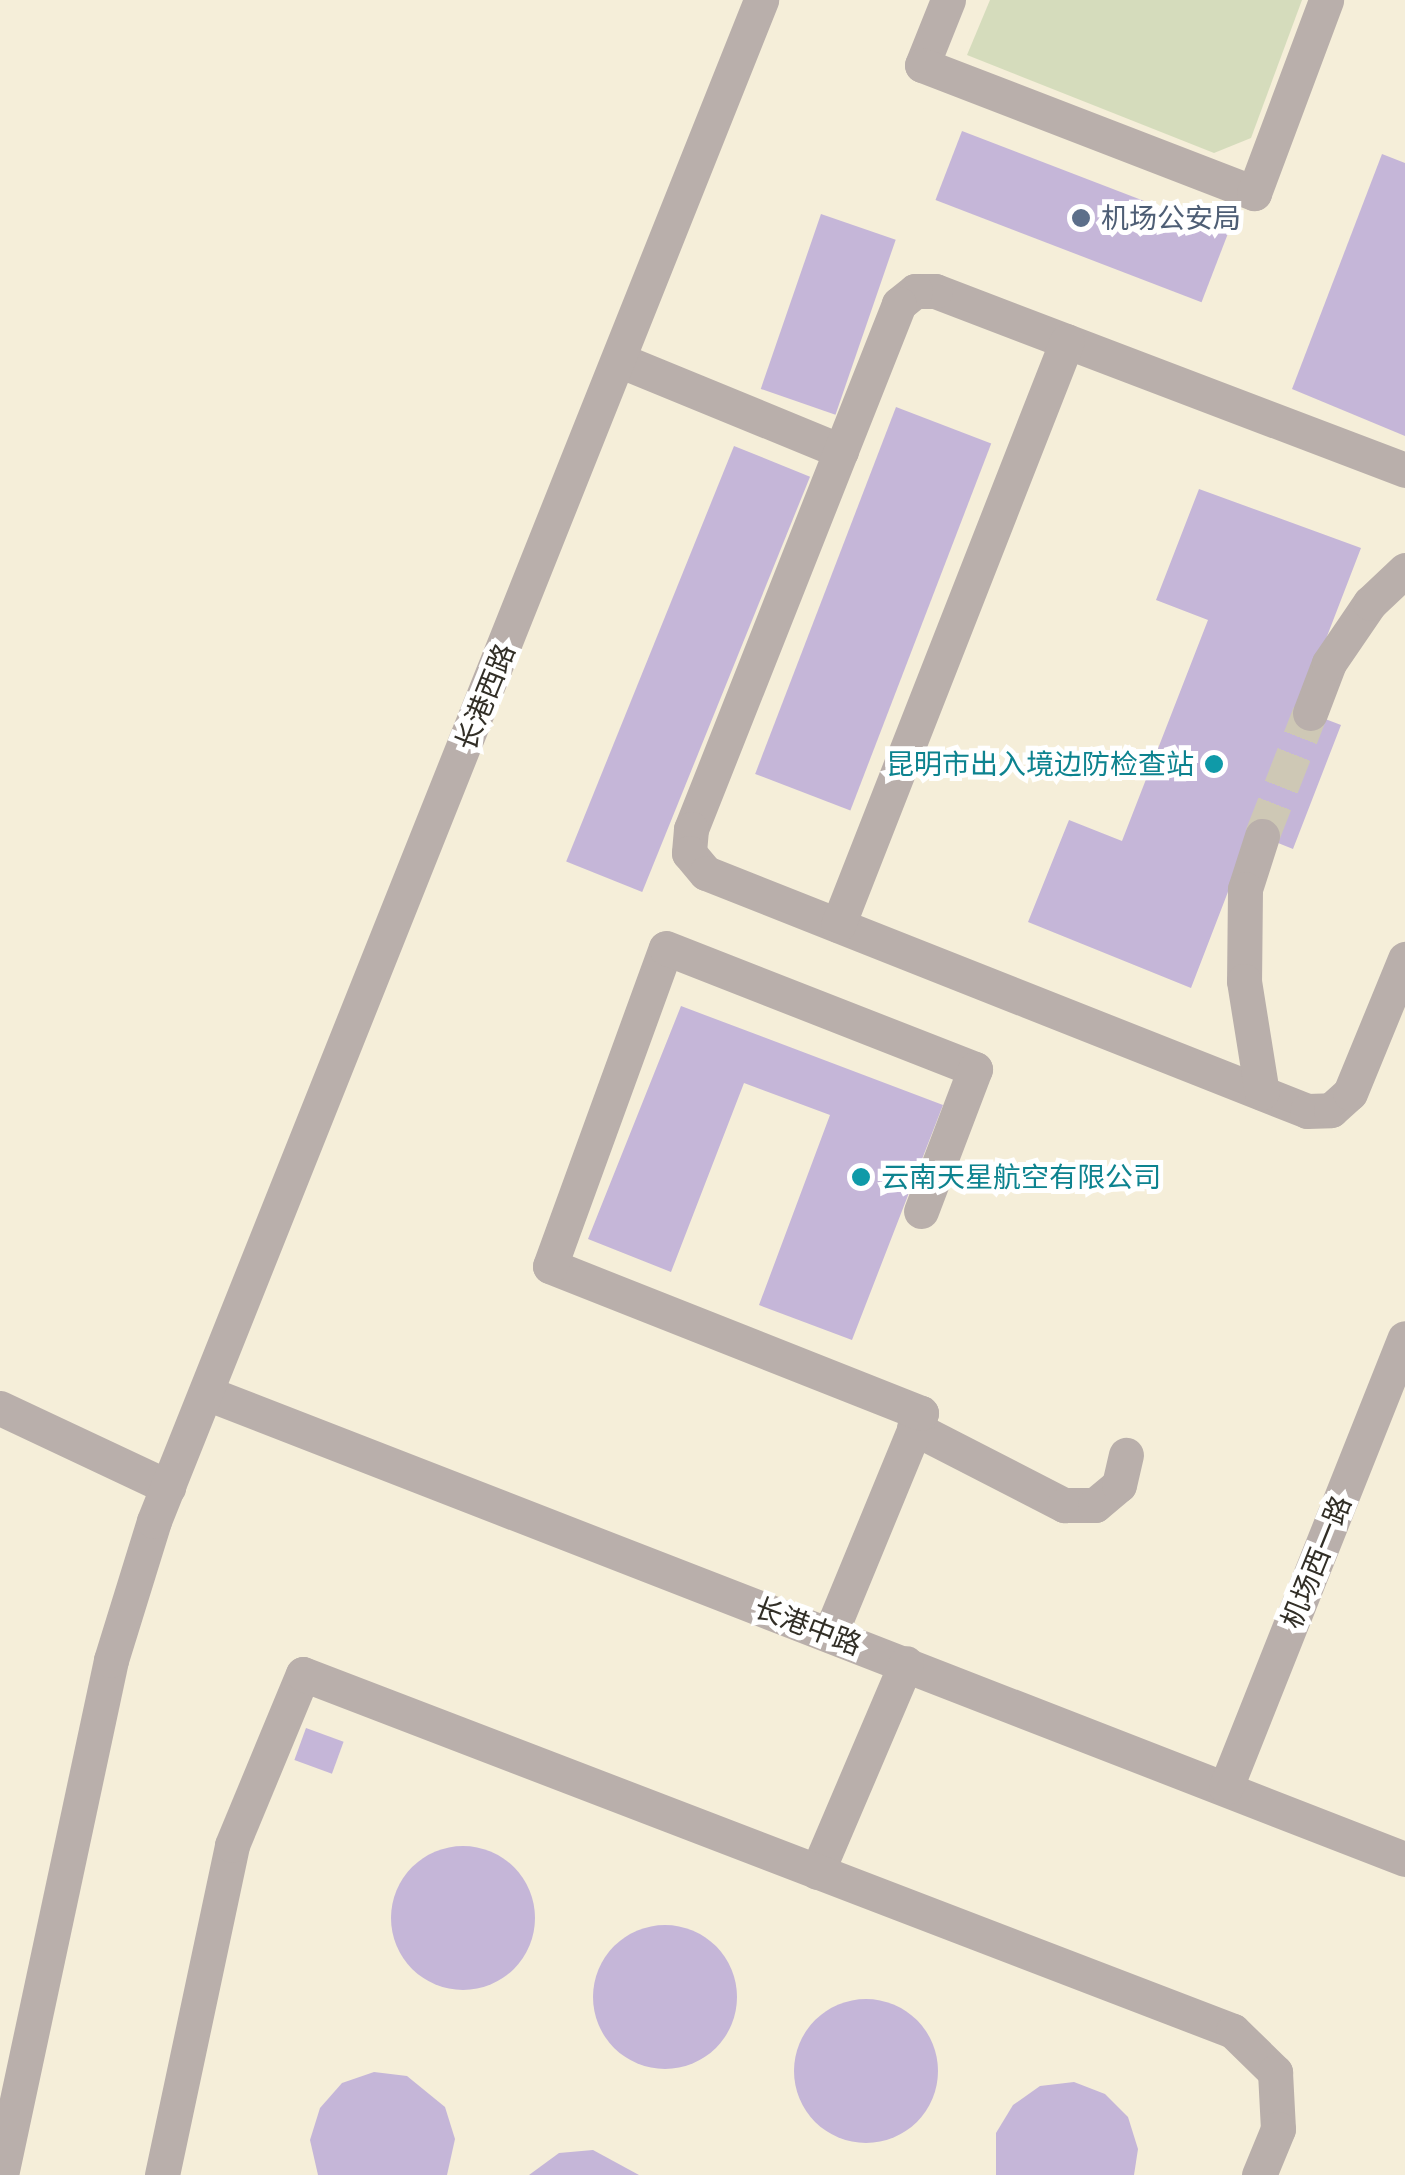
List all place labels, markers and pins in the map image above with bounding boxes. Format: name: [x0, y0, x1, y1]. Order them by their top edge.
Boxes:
place label: 机场公安局: [1101, 201, 1241, 235]
marker: 机场公安局: [1070, 207, 1092, 229]
place label: 昆明市出入境边防检查站: [886, 747, 1194, 781]
marker: 昆明市出入境边防检查站: [1203, 753, 1225, 775]
place label: 云南天星航空有限公司: [881, 1160, 1161, 1194]
marker: 云南天星航空有限公司: [850, 1166, 872, 1188]

